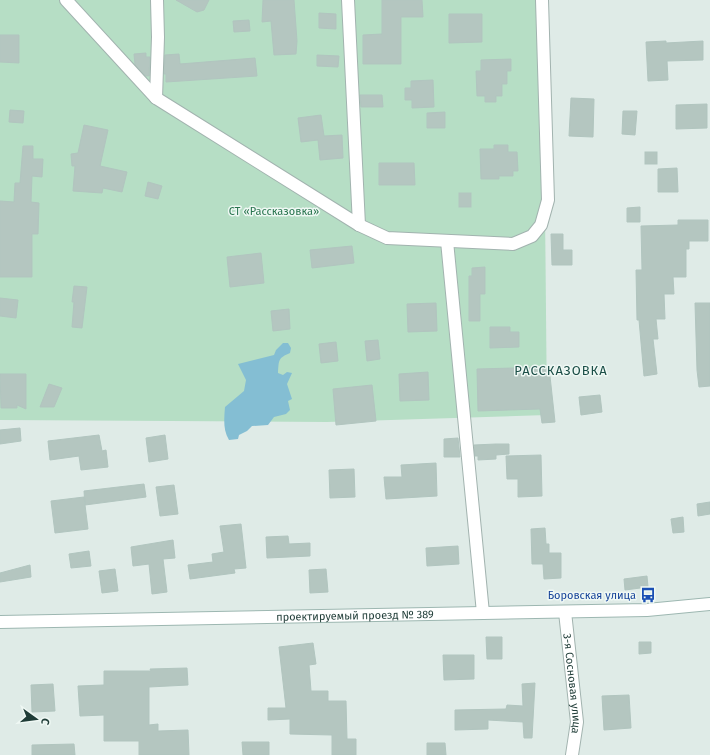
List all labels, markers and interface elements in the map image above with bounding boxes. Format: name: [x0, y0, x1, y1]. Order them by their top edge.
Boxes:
park label: СТ «Рассказовка»: [229, 205, 319, 218]
district label: РАССКАЗОВКА: [514, 363, 608, 378]
bus stop icon: Боровская улица: [639, 586, 657, 604]
place label: Боровская улица: [548, 589, 636, 602]
street label: проектируемый проезд № 389: [276, 607, 434, 623]
street label: 3-я Сосновая улица: [561, 633, 584, 735]
north arrow: [16, 699, 56, 739]
text: С: [38, 717, 52, 727]

